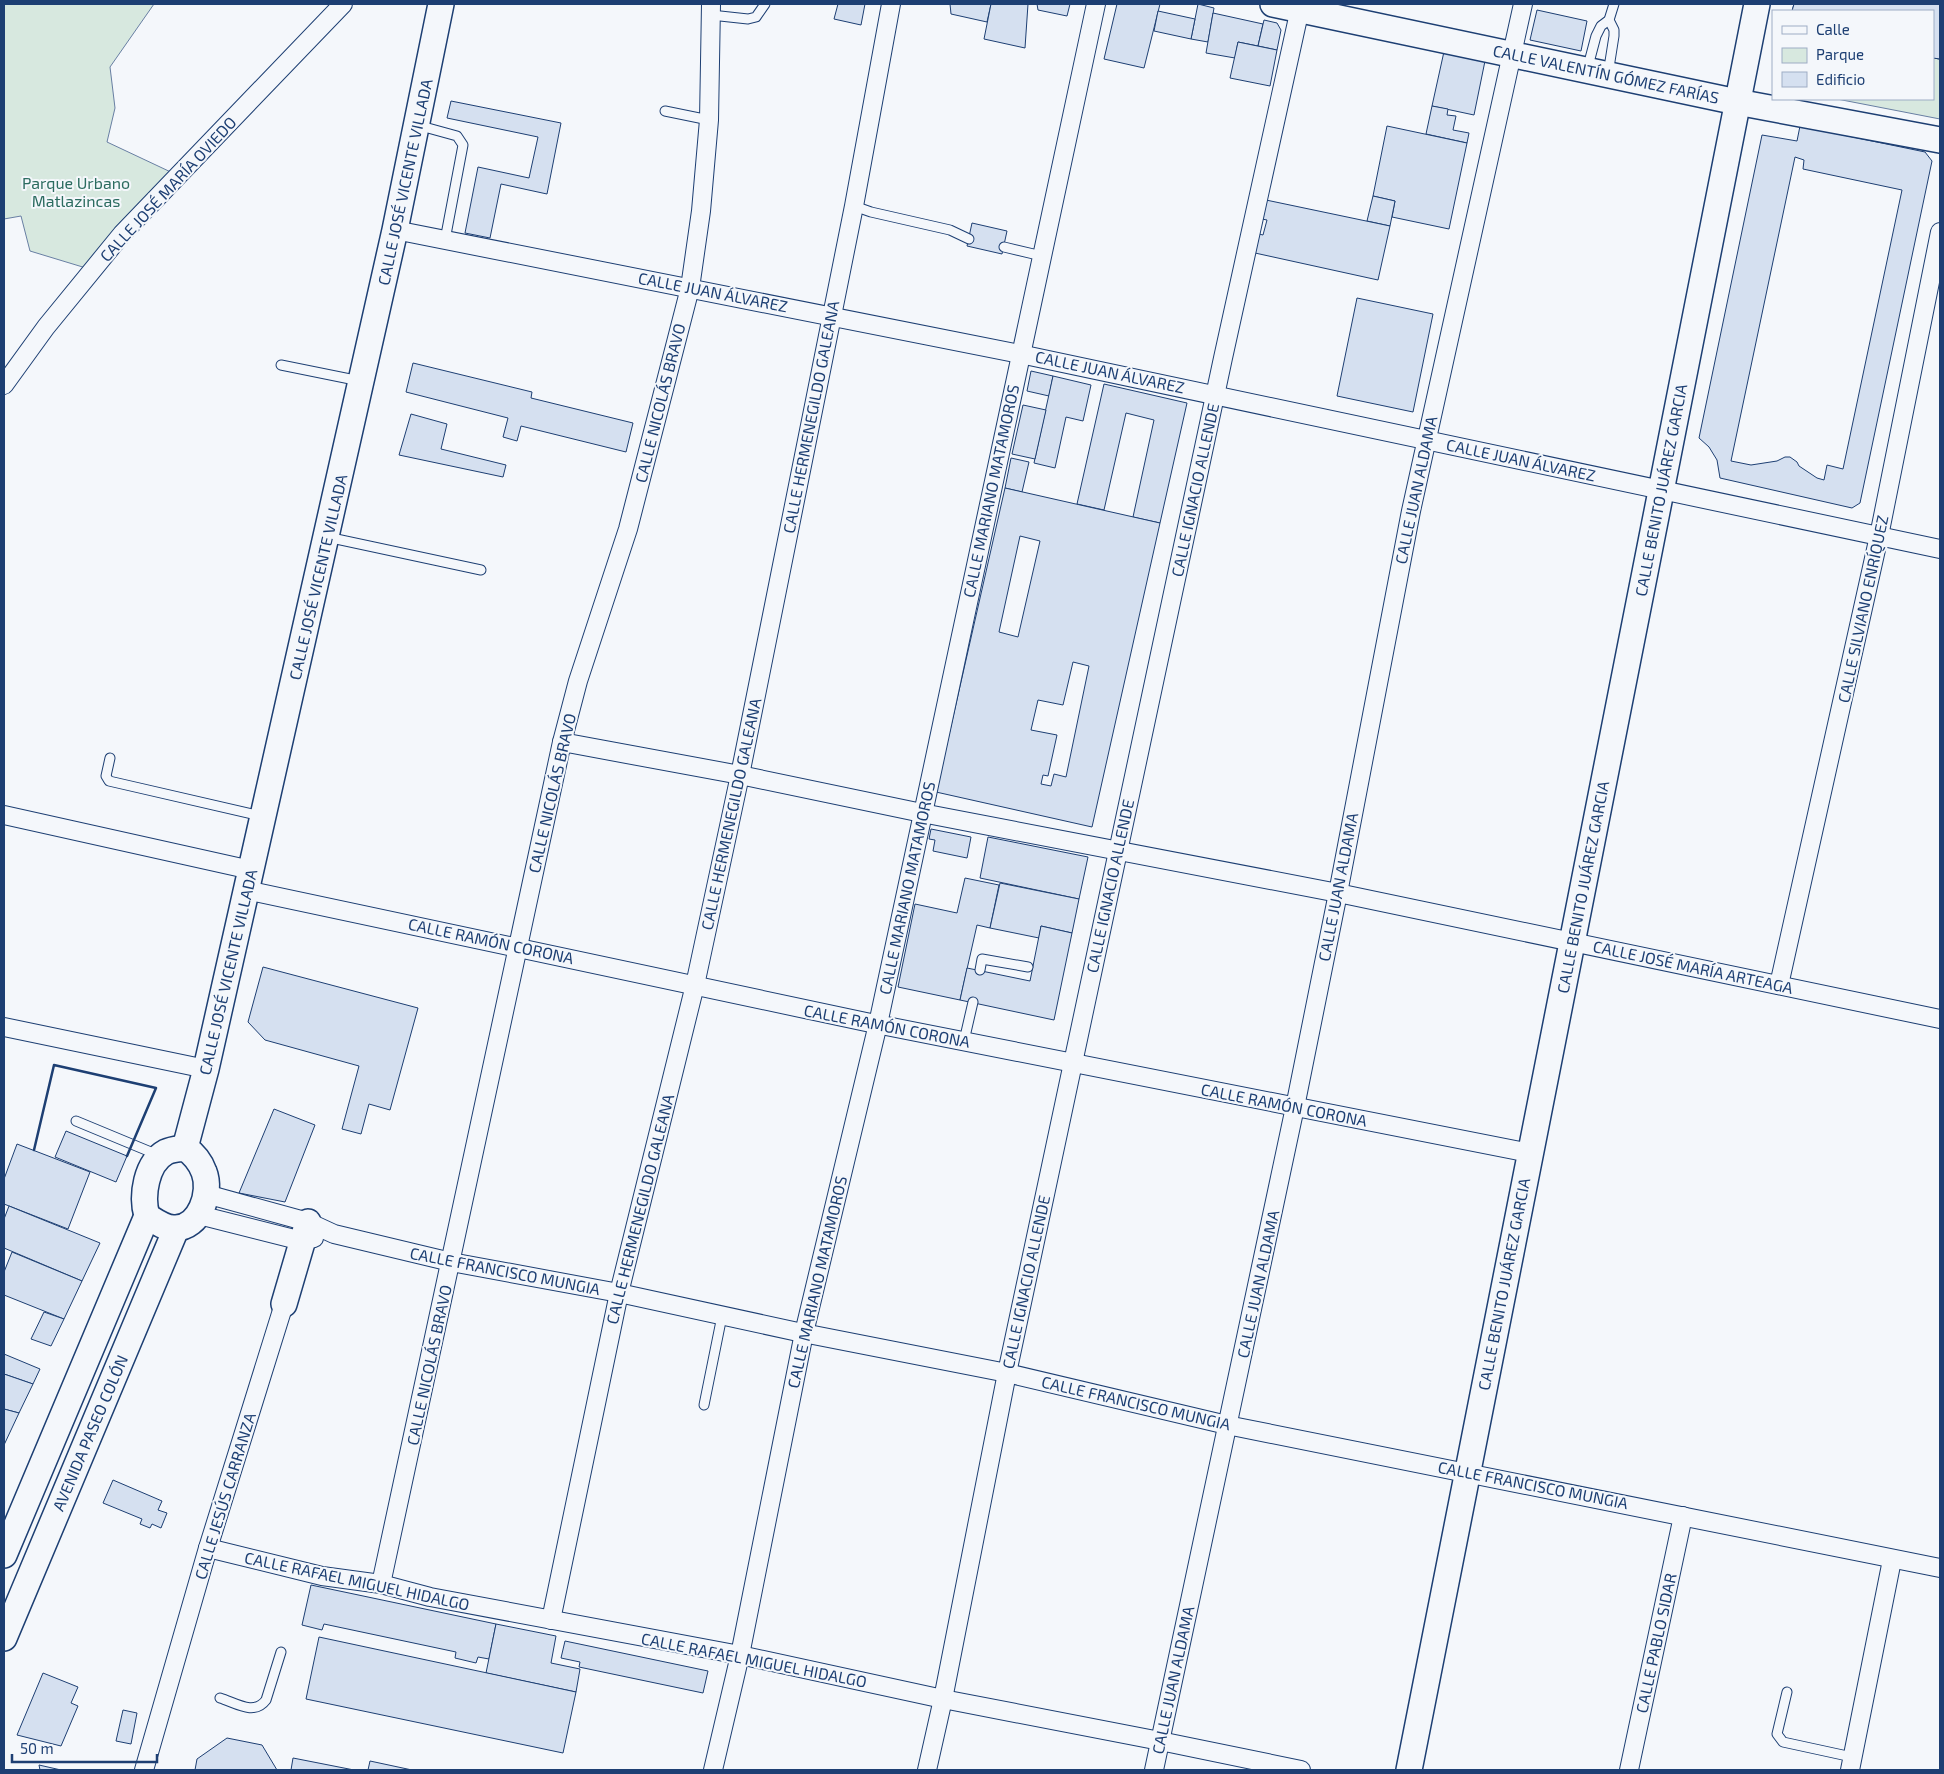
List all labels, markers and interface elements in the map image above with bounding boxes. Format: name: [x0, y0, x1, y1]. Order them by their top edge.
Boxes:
legend: [1772, 10, 1934, 100]
text: Calle: [1816, 20, 1850, 38]
street label: CALLE VALENTÍN GÓMEZ FARÍAS: [1491, 40, 1721, 107]
text: Parque: [1816, 45, 1864, 63]
text: Edificio: [1816, 70, 1865, 88]
street label: CALLE JOSÉ VICENTE VILLADA: [373, 77, 436, 287]
street label: CALLE JOSÉ MARÍA OVIEDO: [95, 112, 240, 265]
park label: Parque Urbano Matlazincas: [22, 173, 130, 210]
street label: CALLE JUAN ÁLVAREZ: [637, 268, 790, 315]
street label: CALLE HERMENEGILDO GALEANA: [779, 299, 842, 535]
street label: CALLE NICOLÁS BRAVO: [631, 321, 689, 484]
street label: CALLE JUAN ÁLVAREZ: [1034, 346, 1186, 397]
street label: CALLE BENITO JUÁREZ GARCIA: [1631, 382, 1690, 598]
street label: CALLE MARIANO MATAMOROS: [959, 383, 1022, 599]
street label: CALLE IGNACIO ALLENDE: [1167, 401, 1222, 578]
street label: CALLE JUAN ALDAMA: [1391, 414, 1440, 566]
street label: CALLE JUAN ÁLVAREZ: [1445, 434, 1597, 485]
street label: CALLE JOSÉ VICENTE VILLADA: [285, 472, 350, 682]
street label: CALLE SILVIANO ENRÍQUEZ: [1833, 513, 1893, 705]
street label: CALLE HERMENEGILDO GALEANA: [697, 696, 764, 932]
street label: CALLE NICOLÁS BRAVO: [524, 711, 579, 875]
street label: CALLE BENITO JUÁREZ GARCIA: [1553, 779, 1612, 995]
street label: CALLE MARIANO MATAMOROS: [875, 780, 938, 996]
street label: CALLE IGNACIO ALLENDE: [1082, 797, 1137, 974]
street label: CALLE JUAN ALDAMA: [1314, 811, 1361, 963]
street label: CALLE JOSÉ VICENTE VILLADA: [195, 867, 260, 1077]
street label: CALLE RAMÓN CORONA: [407, 914, 576, 967]
street label: CALLE JOSÉ MARÍA ARTEAGA: [1591, 936, 1795, 997]
street label: CALLE RAMÓN CORONA: [802, 1000, 972, 1051]
street label: CALLE RAMÓN CORONA: [1199, 1079, 1369, 1130]
street label: CALLE HERMENEGILDO GALEANA: [602, 1092, 677, 1326]
street label: CALLE MARIANO MATAMOROS: [783, 1174, 850, 1390]
street label: CALLE BENITO JUÁREZ GARCIA: [1474, 1176, 1533, 1392]
street label: CALLE IGNACIO ALLENDE: [998, 1193, 1053, 1370]
street label: CALLE JUAN ALDAMA: [1233, 1208, 1282, 1360]
street label: CALLE FRANCISCO MUNGIA: [408, 1243, 602, 1298]
street label: CALLE NICOLÁS BRAVO: [402, 1283, 455, 1447]
street label: AVENIDA PASEO COLÓN: [48, 1352, 131, 1514]
street label: CALLE FRANCISCO MUNGIA: [1040, 1371, 1233, 1434]
street label: CALLE JESÚS CARRANZA: [190, 1410, 259, 1582]
street label: CALLE FRANCISCO MUNGIA: [1436, 1457, 1630, 1512]
street label: CALLE RAFAEL MIGUEL HIDALGO: [243, 1547, 471, 1614]
street label: CALLE PABLO SIDAR: [1631, 1571, 1680, 1715]
street label: CALLE JUAN ALDAMA: [1148, 1604, 1197, 1756]
street label: CALLE RAFAEL MIGUEL HIDALGO: [640, 1628, 869, 1691]
scale bar: [12, 1732, 158, 1764]
text: 50 m: [20, 1739, 54, 1757]

